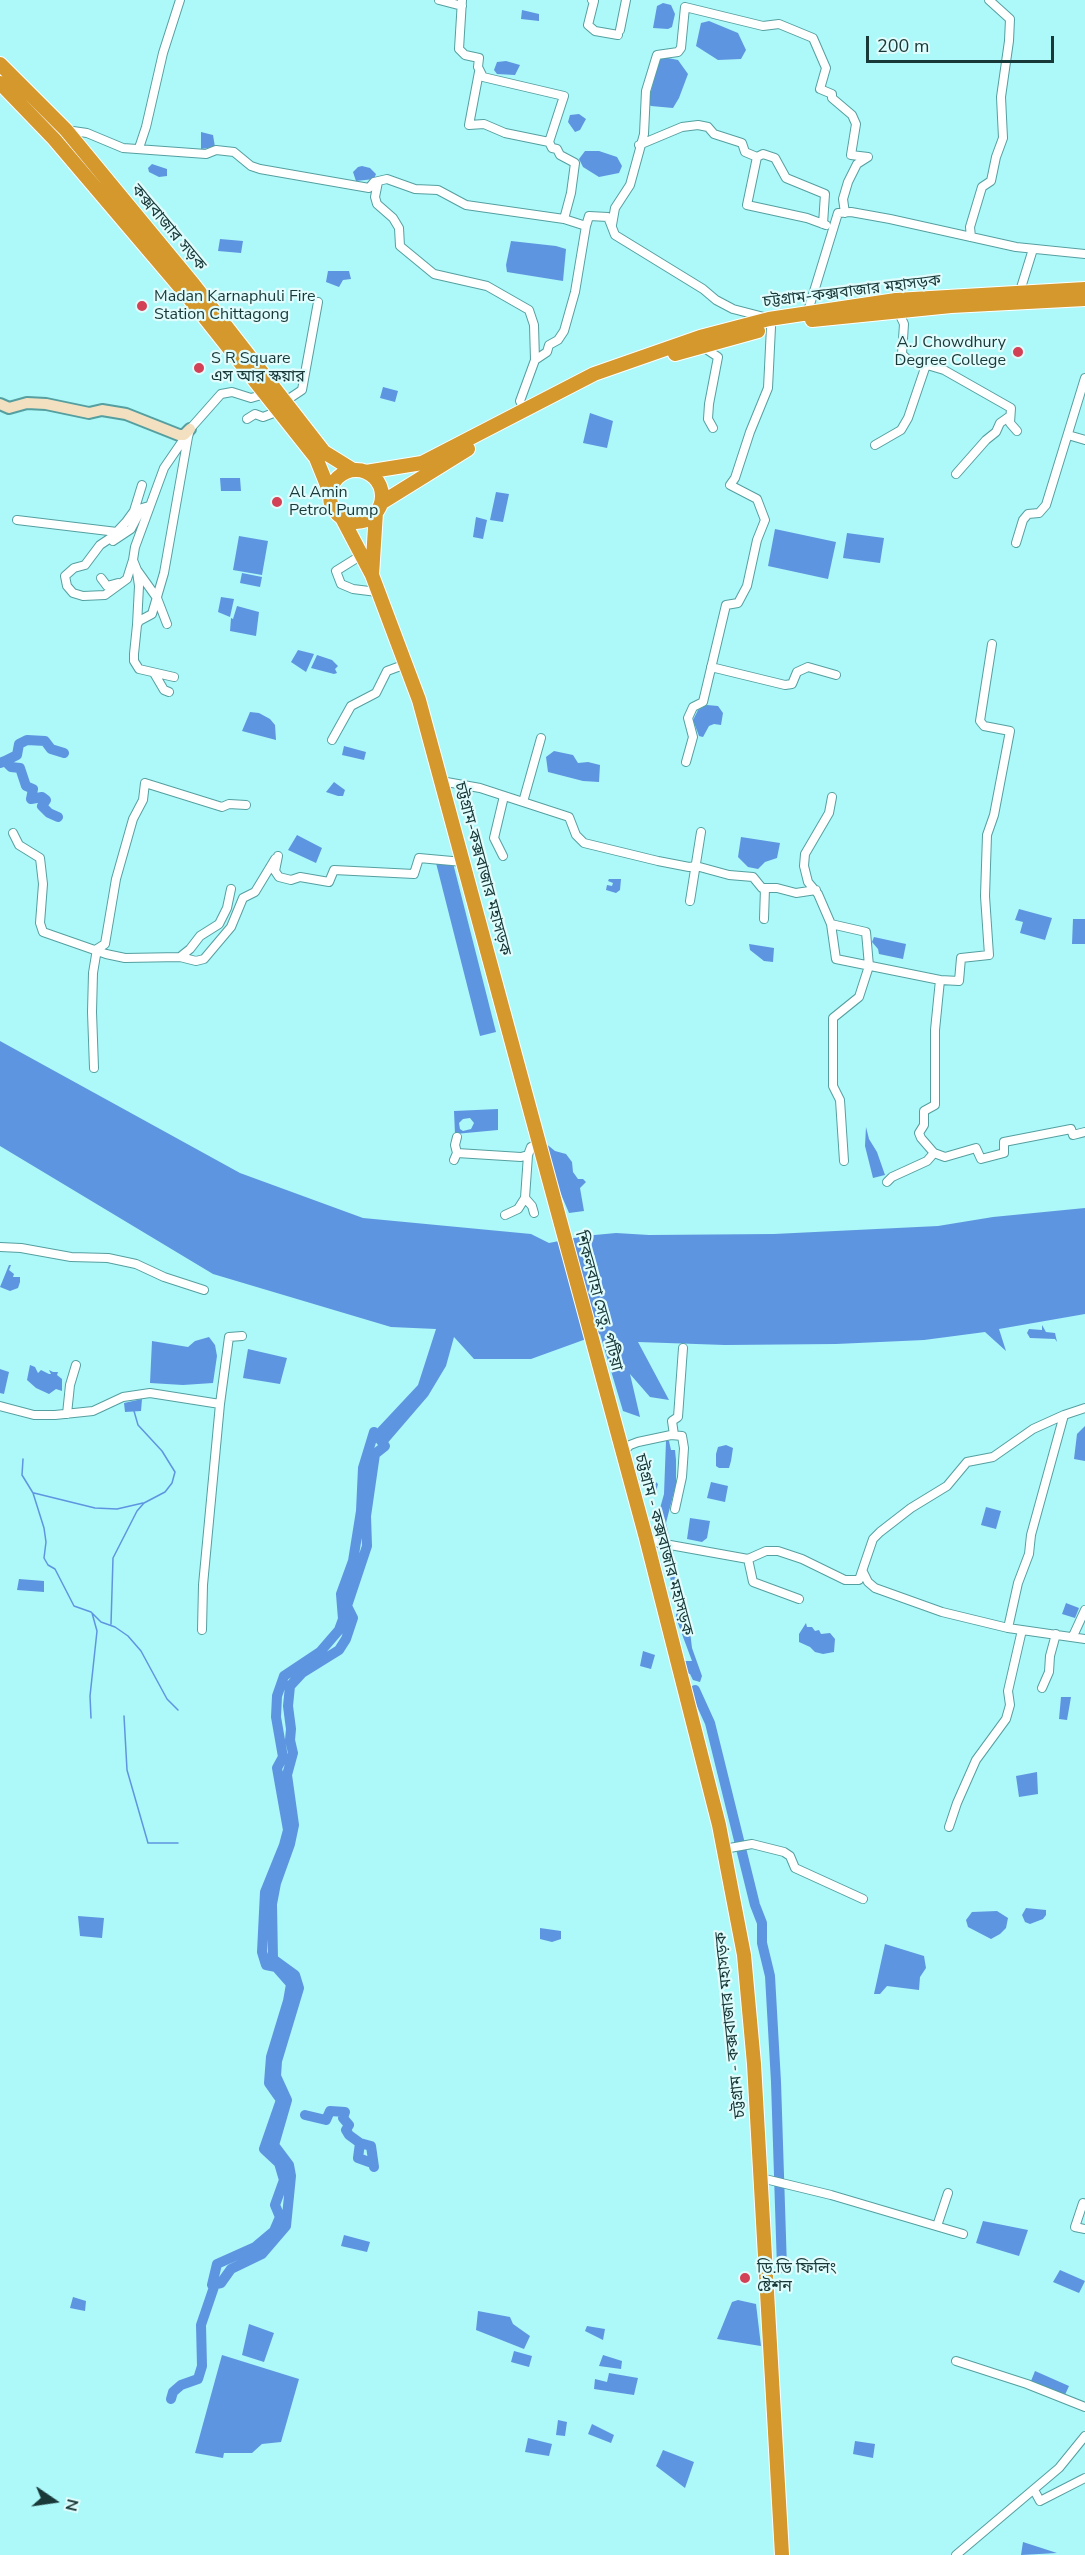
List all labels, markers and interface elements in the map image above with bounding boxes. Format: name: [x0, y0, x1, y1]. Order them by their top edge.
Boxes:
scale bar: [869, 24, 1056, 62]
text: 200 m: [877, 34, 929, 58]
street label: কক্সবাজার সড়ক: [126, 181, 210, 275]
street label: চট্টগ্রাম-কক্সবাজার মহাসড়ক: [762, 272, 942, 312]
place label: Madan Karnaphuli Fire Station Chittagong: [154, 287, 316, 325]
marker: Madan Karnaphuli Fire Station Chittagong: [135, 299, 149, 313]
place label: A.J Chowdhury Degree College: [895, 333, 1006, 371]
marker: A.J Chowdhury Degree College: [1011, 345, 1025, 359]
place label: S R Square এস আর স্কয়ার: [211, 349, 305, 387]
marker: S R Square এস আর স্কয়ার: [192, 361, 206, 375]
place label: Al Amin Petrol Pump: [289, 483, 378, 521]
marker: Al Amin Petrol Pump: [270, 495, 284, 509]
street label: চট্টগ্রাম-কক্সবাজার মহাসড়ক: [450, 780, 514, 958]
street label: শিকলবাহা সেতু, পটিয়া: [570, 1229, 626, 1373]
street label: চট্টগ্রাম - কক্সবাজার মহাসড়ক: [629, 1452, 697, 1638]
street label: চট্টগ্রাম - কক্সবাজার মহাসড়ক: [712, 1931, 750, 2119]
place label: ডি.ডি ফিলিং ষ্টেশন: [757, 2259, 837, 2297]
marker: ডি.ডি ফিলিং ষ্টেশন: [738, 2271, 752, 2285]
north arrow: [24, 2471, 84, 2531]
text: N: [59, 2497, 84, 2513]

